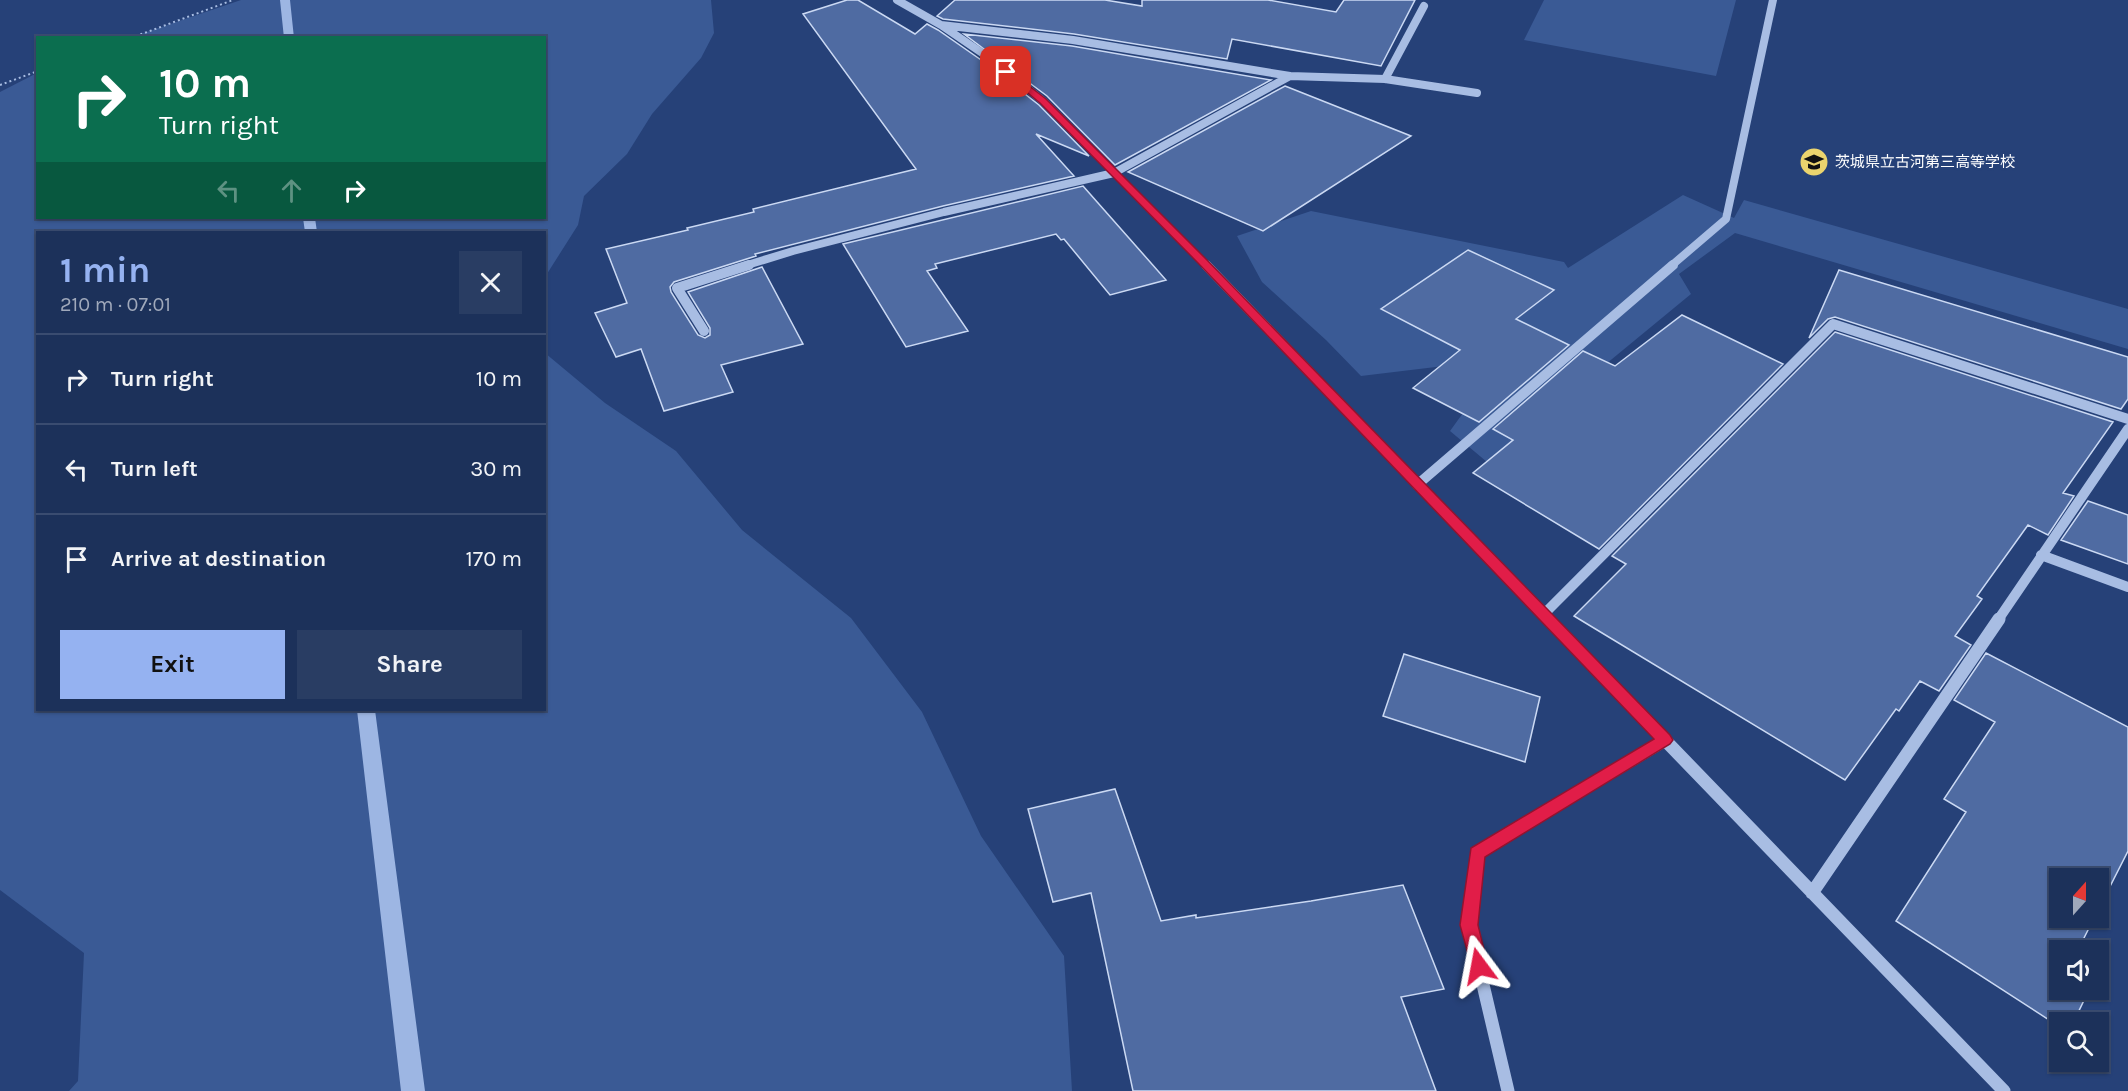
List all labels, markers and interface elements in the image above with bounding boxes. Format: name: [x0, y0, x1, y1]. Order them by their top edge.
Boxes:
pin: [980, 46, 1031, 97]
icon: arrive: [989, 55, 1022, 88]
text: 10 m: [159, 58, 251, 108]
icon: right: [60, 60, 138, 138]
text: Turn right: [159, 109, 279, 141]
school or university icon: 茨城県立古河第三高等学校: [1798, 146, 1830, 178]
place label: 茨城県立古河第三高等学校: [1835, 153, 2015, 171]
icon: left: [212, 174, 245, 207]
icon: ahead: [275, 174, 308, 207]
icon: right: [338, 174, 371, 207]
text: 1 min: [60, 249, 150, 291]
button: close: [459, 251, 522, 314]
text: 210 m · 07:01: [60, 293, 171, 316]
icon: right: [60, 363, 93, 396]
text: Turn right: [111, 366, 214, 392]
text: 10 m: [476, 366, 522, 392]
icon: left: [60, 453, 93, 486]
text: Turn left: [111, 456, 198, 482]
text: 30 m: [470, 456, 522, 482]
icon: arrive: [60, 543, 93, 576]
text: Arrive at destination: [111, 546, 326, 572]
text: 170 m: [466, 546, 522, 572]
button: Exit: [60, 630, 285, 699]
button: Share: [297, 630, 522, 699]
north arrow: [2049, 868, 2109, 928]
map controls: [2049, 868, 2109, 1072]
position arrow: [1447, 934, 1511, 998]
button: sound: [2049, 940, 2109, 1000]
button: search: [2049, 1012, 2109, 1072]

